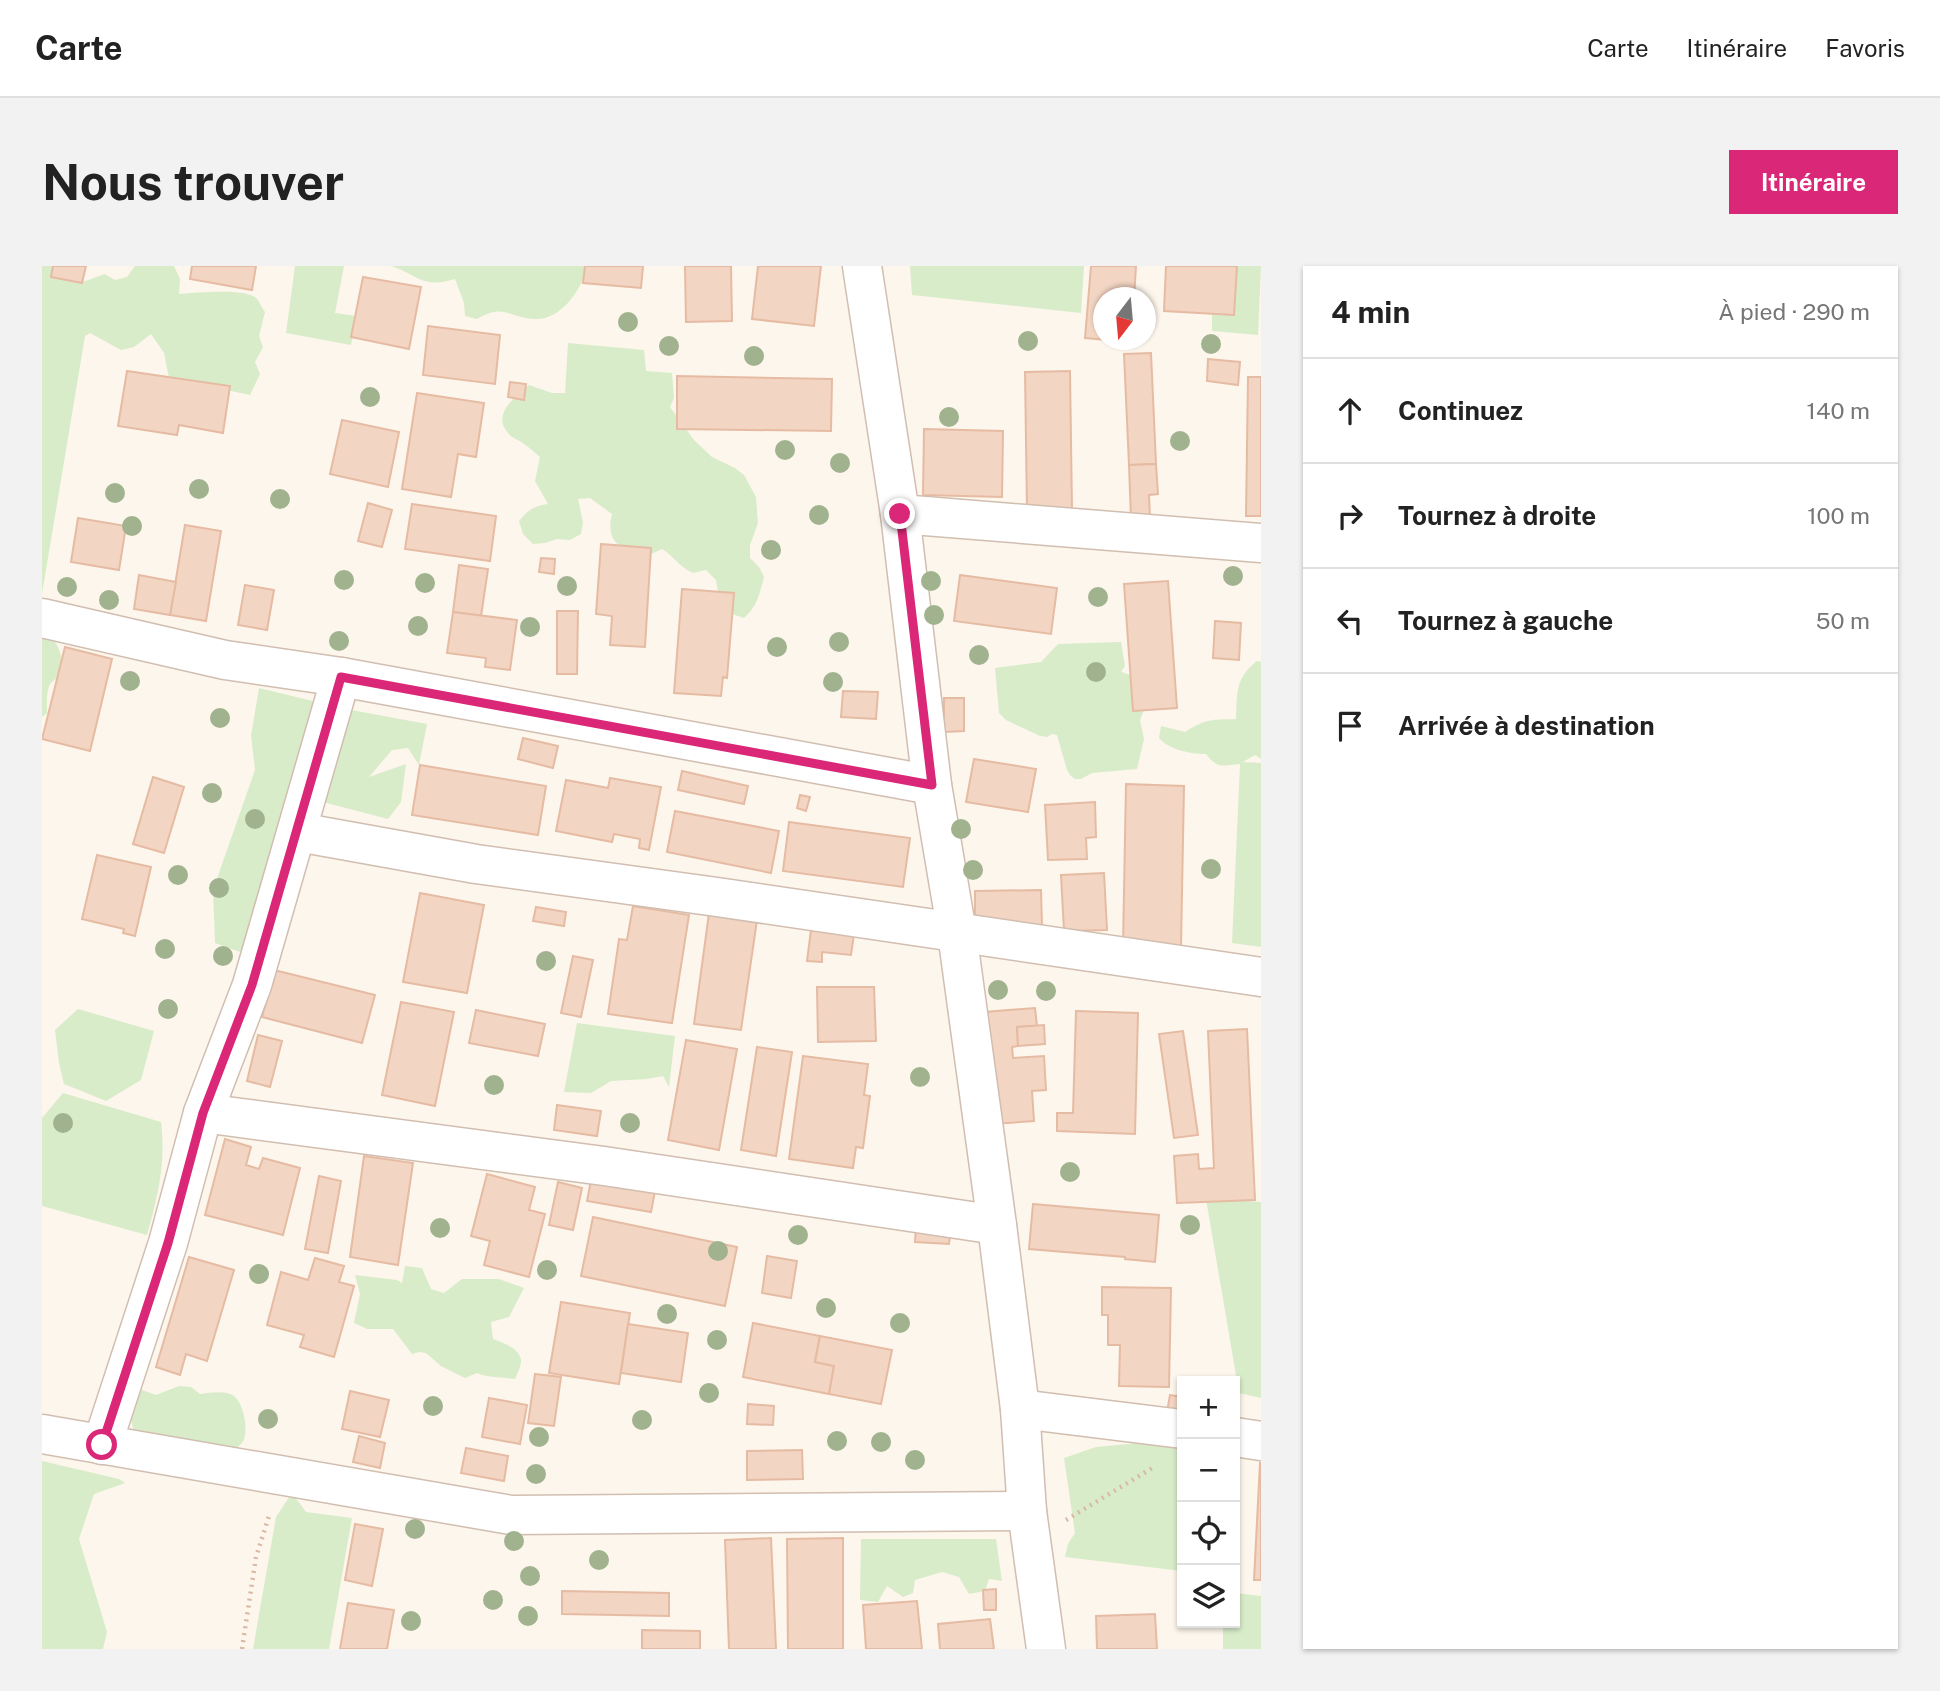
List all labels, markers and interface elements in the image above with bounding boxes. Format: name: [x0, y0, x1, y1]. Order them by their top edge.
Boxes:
text: Carte: [35, 29, 123, 67]
text: Carte: [1587, 34, 1649, 62]
text: Itinéraire: [1687, 34, 1787, 62]
text: Favoris: [1825, 34, 1905, 62]
button: Itinéraire: [1729, 150, 1898, 214]
text: Nous trouver: [42, 153, 344, 211]
north arrow: [1093, 287, 1156, 350]
text: 4 min: [1331, 294, 1410, 330]
text: À pied · 290 m: [1718, 298, 1870, 325]
icon: ahead: [1331, 392, 1369, 430]
text: Continuez: [1398, 395, 1523, 426]
text: 140 m: [1807, 397, 1870, 424]
icon: right: [1331, 497, 1369, 535]
route end: [884, 498, 915, 529]
text: Tournez à droite: [1398, 500, 1596, 531]
text: 100 m: [1807, 502, 1870, 529]
icon: left: [1331, 602, 1369, 640]
text: Tournez à gauche: [1398, 605, 1613, 636]
text: 50 m: [1816, 607, 1870, 634]
icon: arrive: [1331, 707, 1369, 745]
text: Arrivée à destination: [1398, 710, 1655, 741]
map controls: [1177, 1376, 1240, 1628]
button: +: [1177, 1376, 1240, 1439]
route start: [86, 1429, 117, 1460]
button: −: [1177, 1439, 1240, 1502]
button: locate: [1177, 1502, 1240, 1565]
button: layers: [1177, 1565, 1240, 1628]

